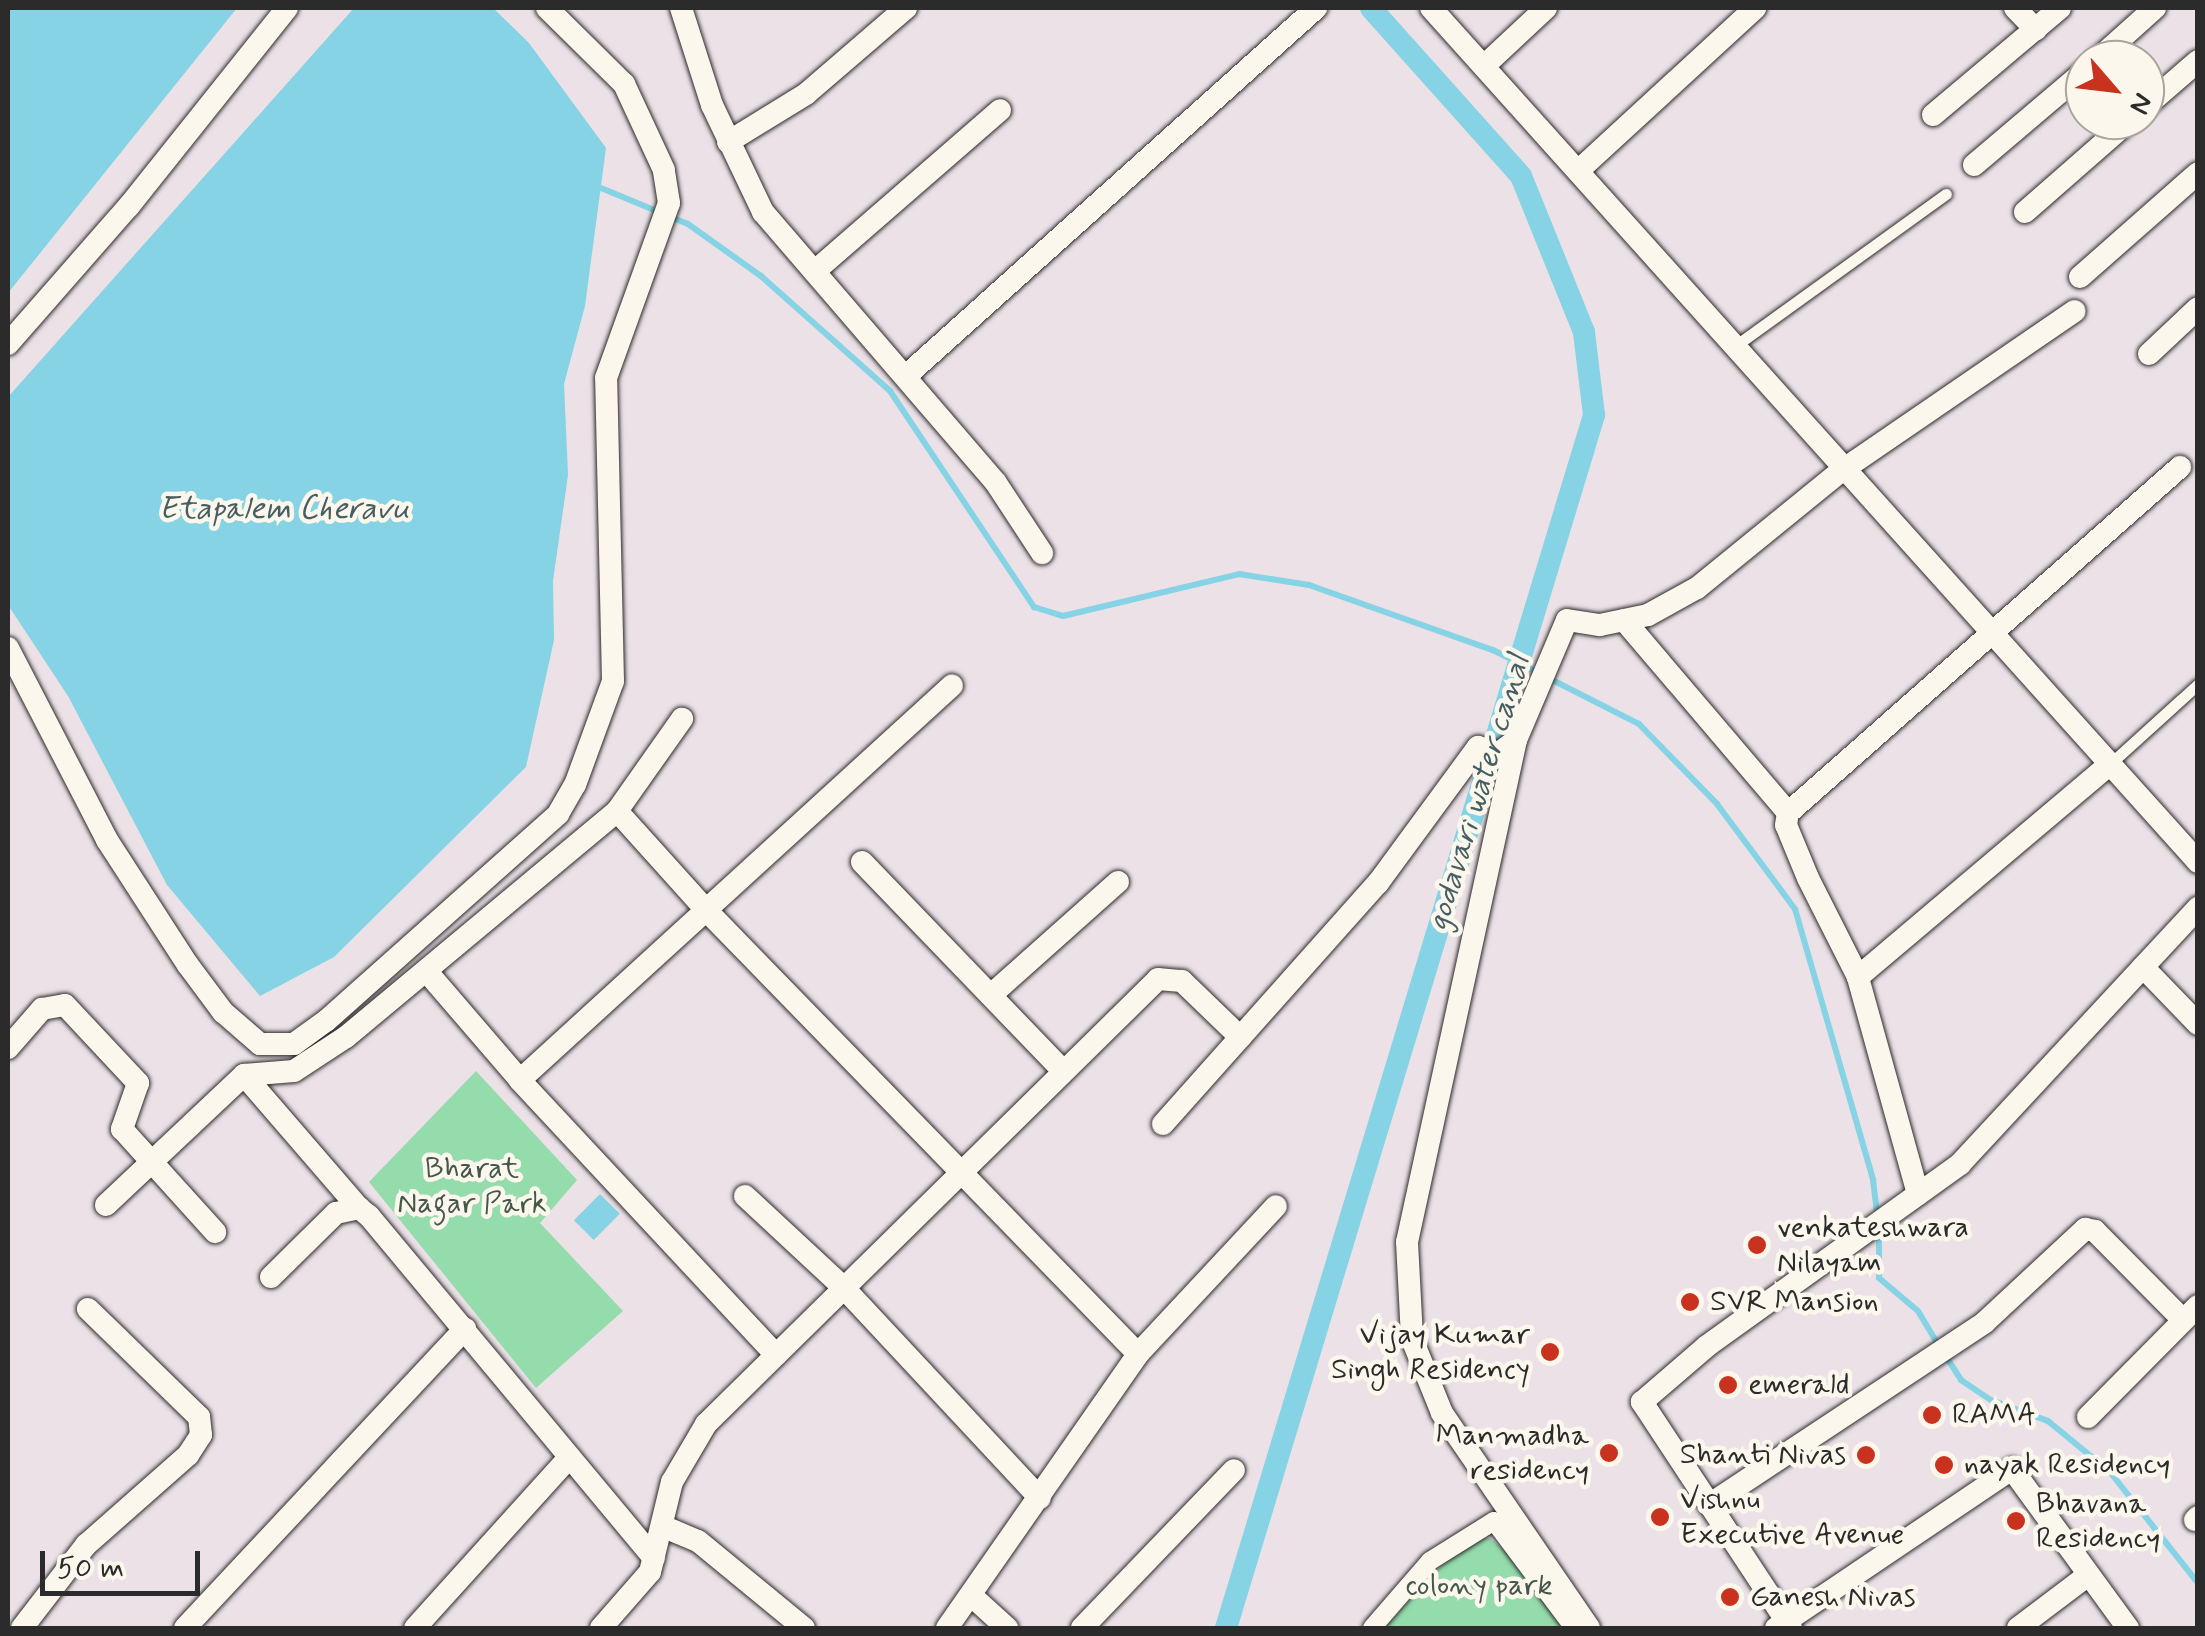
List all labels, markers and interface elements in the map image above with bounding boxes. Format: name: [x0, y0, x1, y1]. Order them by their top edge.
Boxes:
north arrow: [2065, 40, 2165, 140]
text: N: [2119, 86, 2161, 120]
water label: Etapalem Cheravu: [155, 490, 413, 528]
water label: godavari water canal: [1420, 655, 1538, 931]
park label: Bharat Nagar Park: [399, 1151, 545, 1222]
place label: venkateshwara Nilayam: [1777, 1210, 1969, 1280]
marker: venkateshwara Nilayam: [1746, 1234, 1768, 1256]
place label: SVR Mansion: [1710, 1284, 1879, 1320]
marker: SVR Mansion: [1679, 1291, 1701, 1313]
place label: Vijay Kumar Singh Residency: [1328, 1317, 1530, 1388]
marker: Vijay Kumar Singh Residency: [1539, 1341, 1561, 1363]
place label: emerald: [1748, 1367, 1849, 1403]
marker: emerald: [1717, 1374, 1739, 1396]
place label: RAMA: [1952, 1397, 2036, 1433]
marker: RAMA: [1921, 1404, 1943, 1426]
place label: Manmadha residency: [1436, 1418, 1589, 1488]
place label: Shanti Nivas: [1680, 1437, 1846, 1473]
marker: Manmadha residency: [1598, 1442, 1620, 1464]
marker: Shanti Nivas: [1855, 1444, 1877, 1466]
place label: nayak Residency: [1964, 1447, 2172, 1483]
marker: nayak Residency: [1933, 1454, 1955, 1476]
place label: Vishnu Executive Avenue: [1680, 1482, 1908, 1552]
place label: Bhavana Residency: [2036, 1486, 2160, 1556]
marker: Vishnu Executive Avenue: [1649, 1506, 1671, 1528]
marker: Bhavana Residency: [2005, 1510, 2027, 1532]
scale bar: [45, 1531, 205, 1593]
text: 50 m: [57, 1549, 124, 1588]
park label: colony park: [1407, 1568, 1551, 1604]
place label: Ganesh Nivas: [1750, 1579, 1915, 1615]
marker: Ganesh Nivas: [1719, 1586, 1741, 1608]

